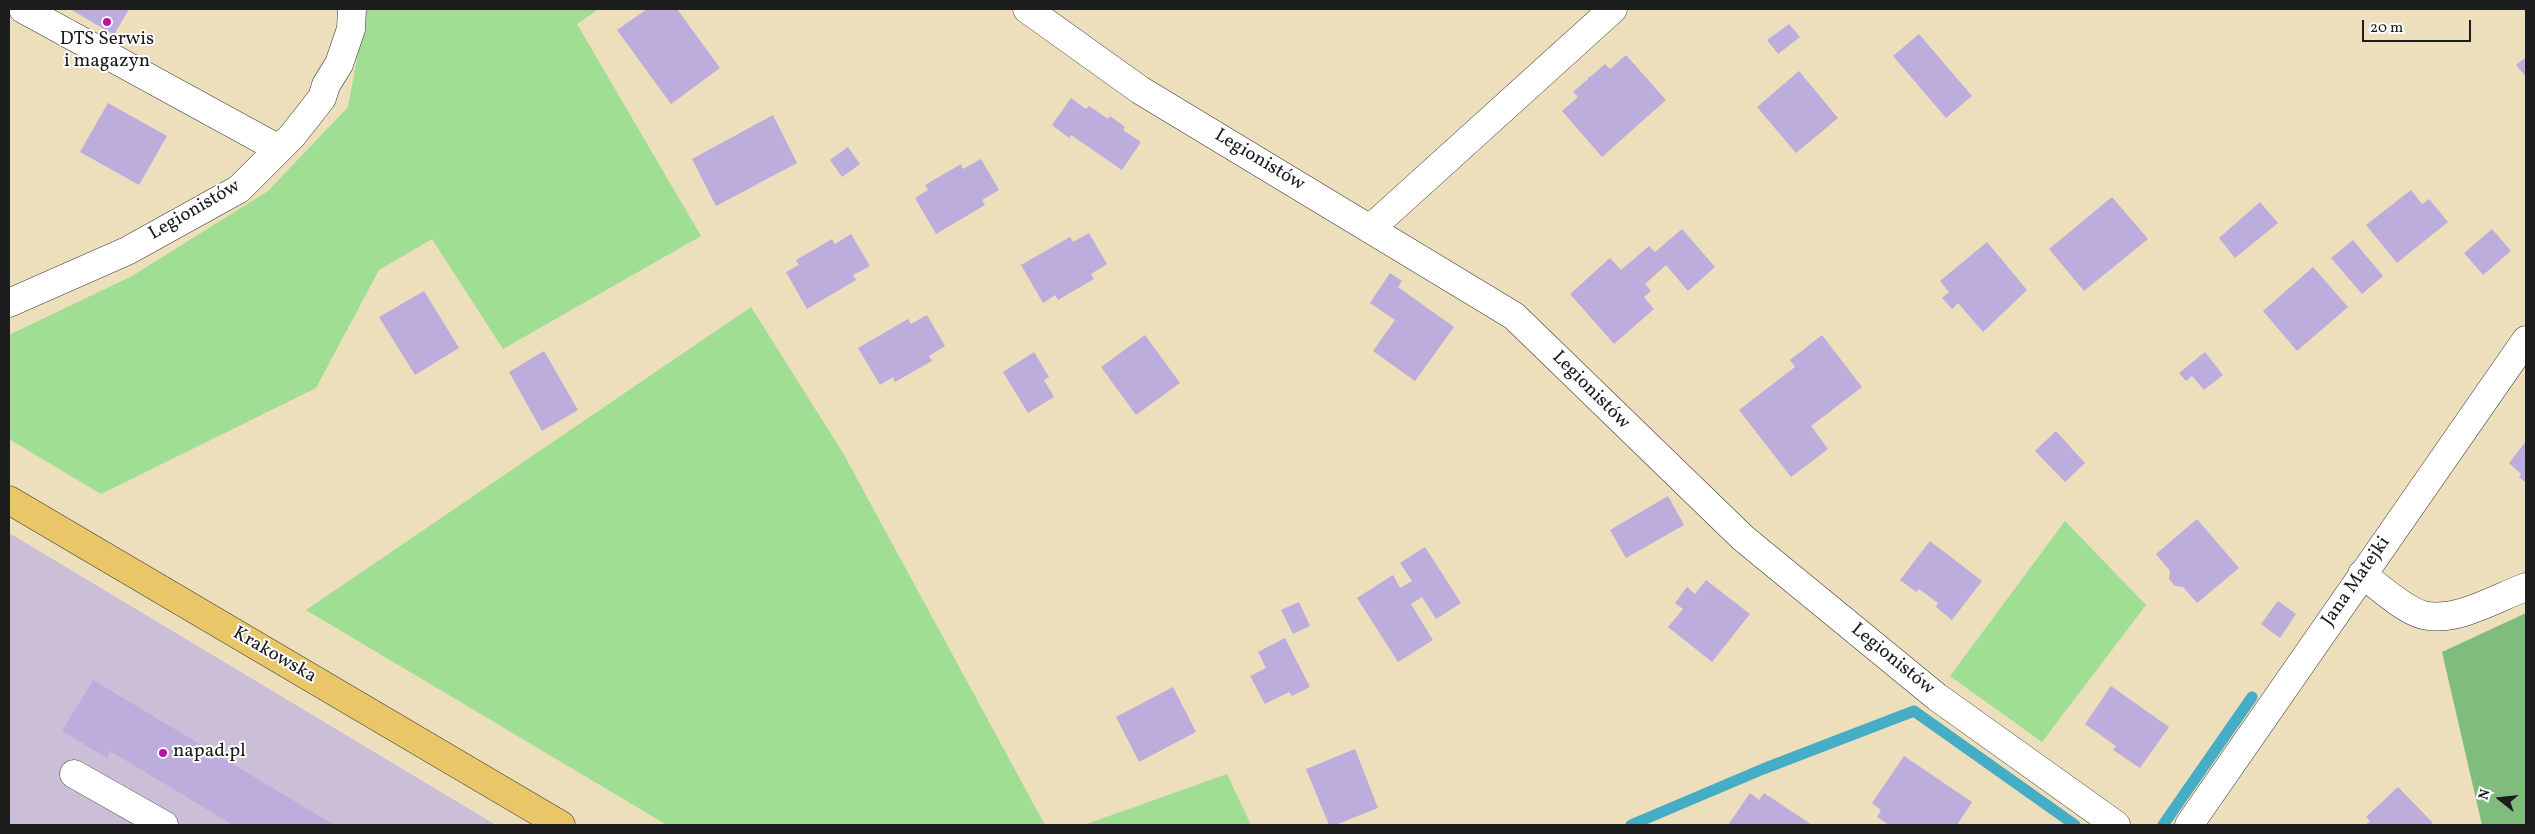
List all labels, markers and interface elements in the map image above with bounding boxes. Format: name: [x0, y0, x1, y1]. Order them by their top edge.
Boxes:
scale bar: [2365, 10, 2474, 42]
marker: DTS Serwis i magazyn: [101, 16, 113, 28]
text: 20 m: [2370, 18, 2403, 39]
place label: DTS Serwis i magazyn: [60, 30, 154, 74]
street label: Legionistów: [1210, 125, 1308, 197]
street label: Legionistów: [145, 176, 245, 246]
street label: Legionistów: [1546, 347, 1634, 435]
street label: Jana Matejki: [2318, 533, 2396, 631]
street label: Legionistów: [1845, 619, 1939, 701]
street label: Krakowska: [228, 623, 320, 689]
place label: napad.pl: [173, 742, 246, 764]
marker: napad.pl: [157, 747, 169, 759]
north arrow: [2475, 774, 2525, 824]
text: N: [2475, 787, 2496, 802]

